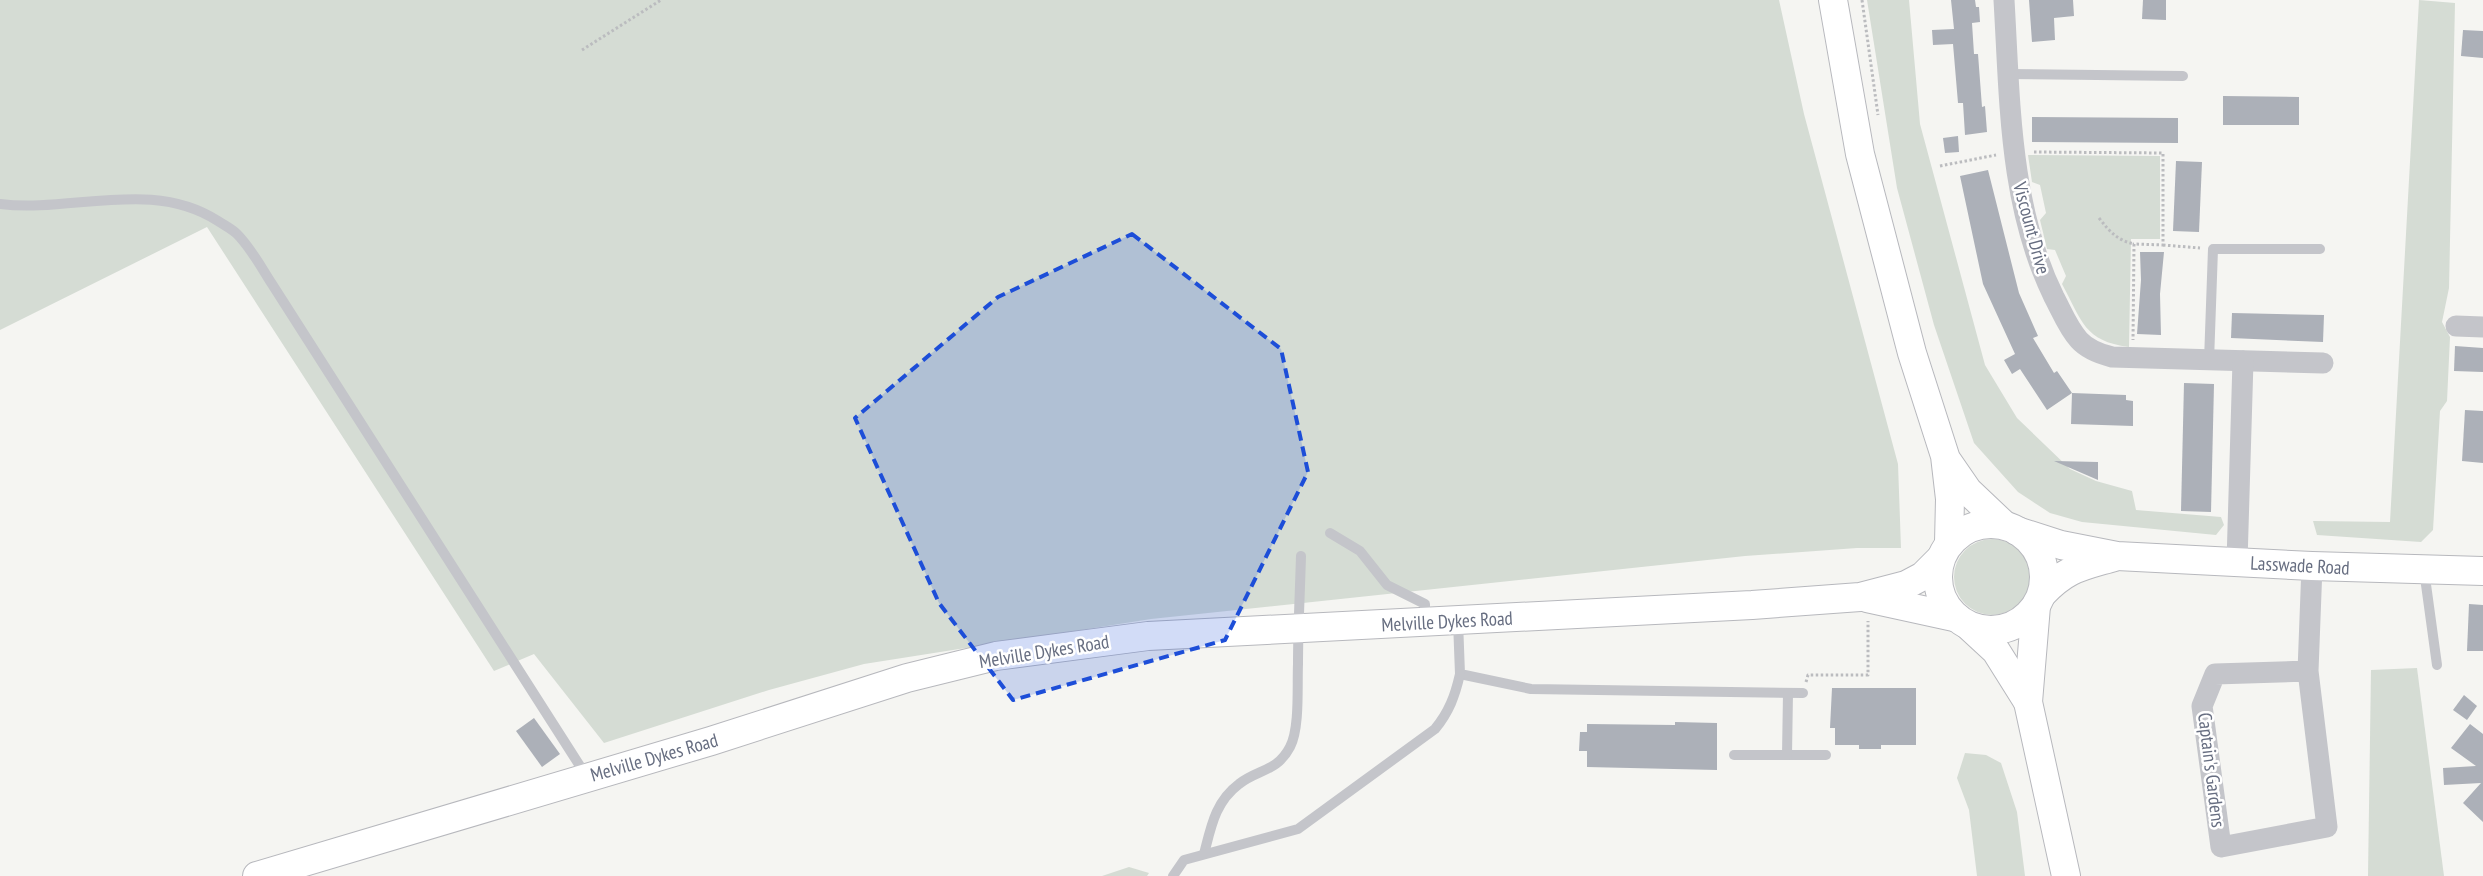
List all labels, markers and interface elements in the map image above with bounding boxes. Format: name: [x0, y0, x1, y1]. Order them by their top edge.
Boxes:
street label: Viscount Drive: [2008, 178, 2056, 277]
street label: Lasswade Road: [2250, 550, 2350, 580]
street label: Melville Dykes Road: [1381, 606, 1513, 636]
street label: Melville Dykes Road: [977, 629, 1111, 673]
street label: Captain's Gardens: [2193, 711, 2231, 829]
street label: Melville Dykes Road: [588, 727, 720, 787]

